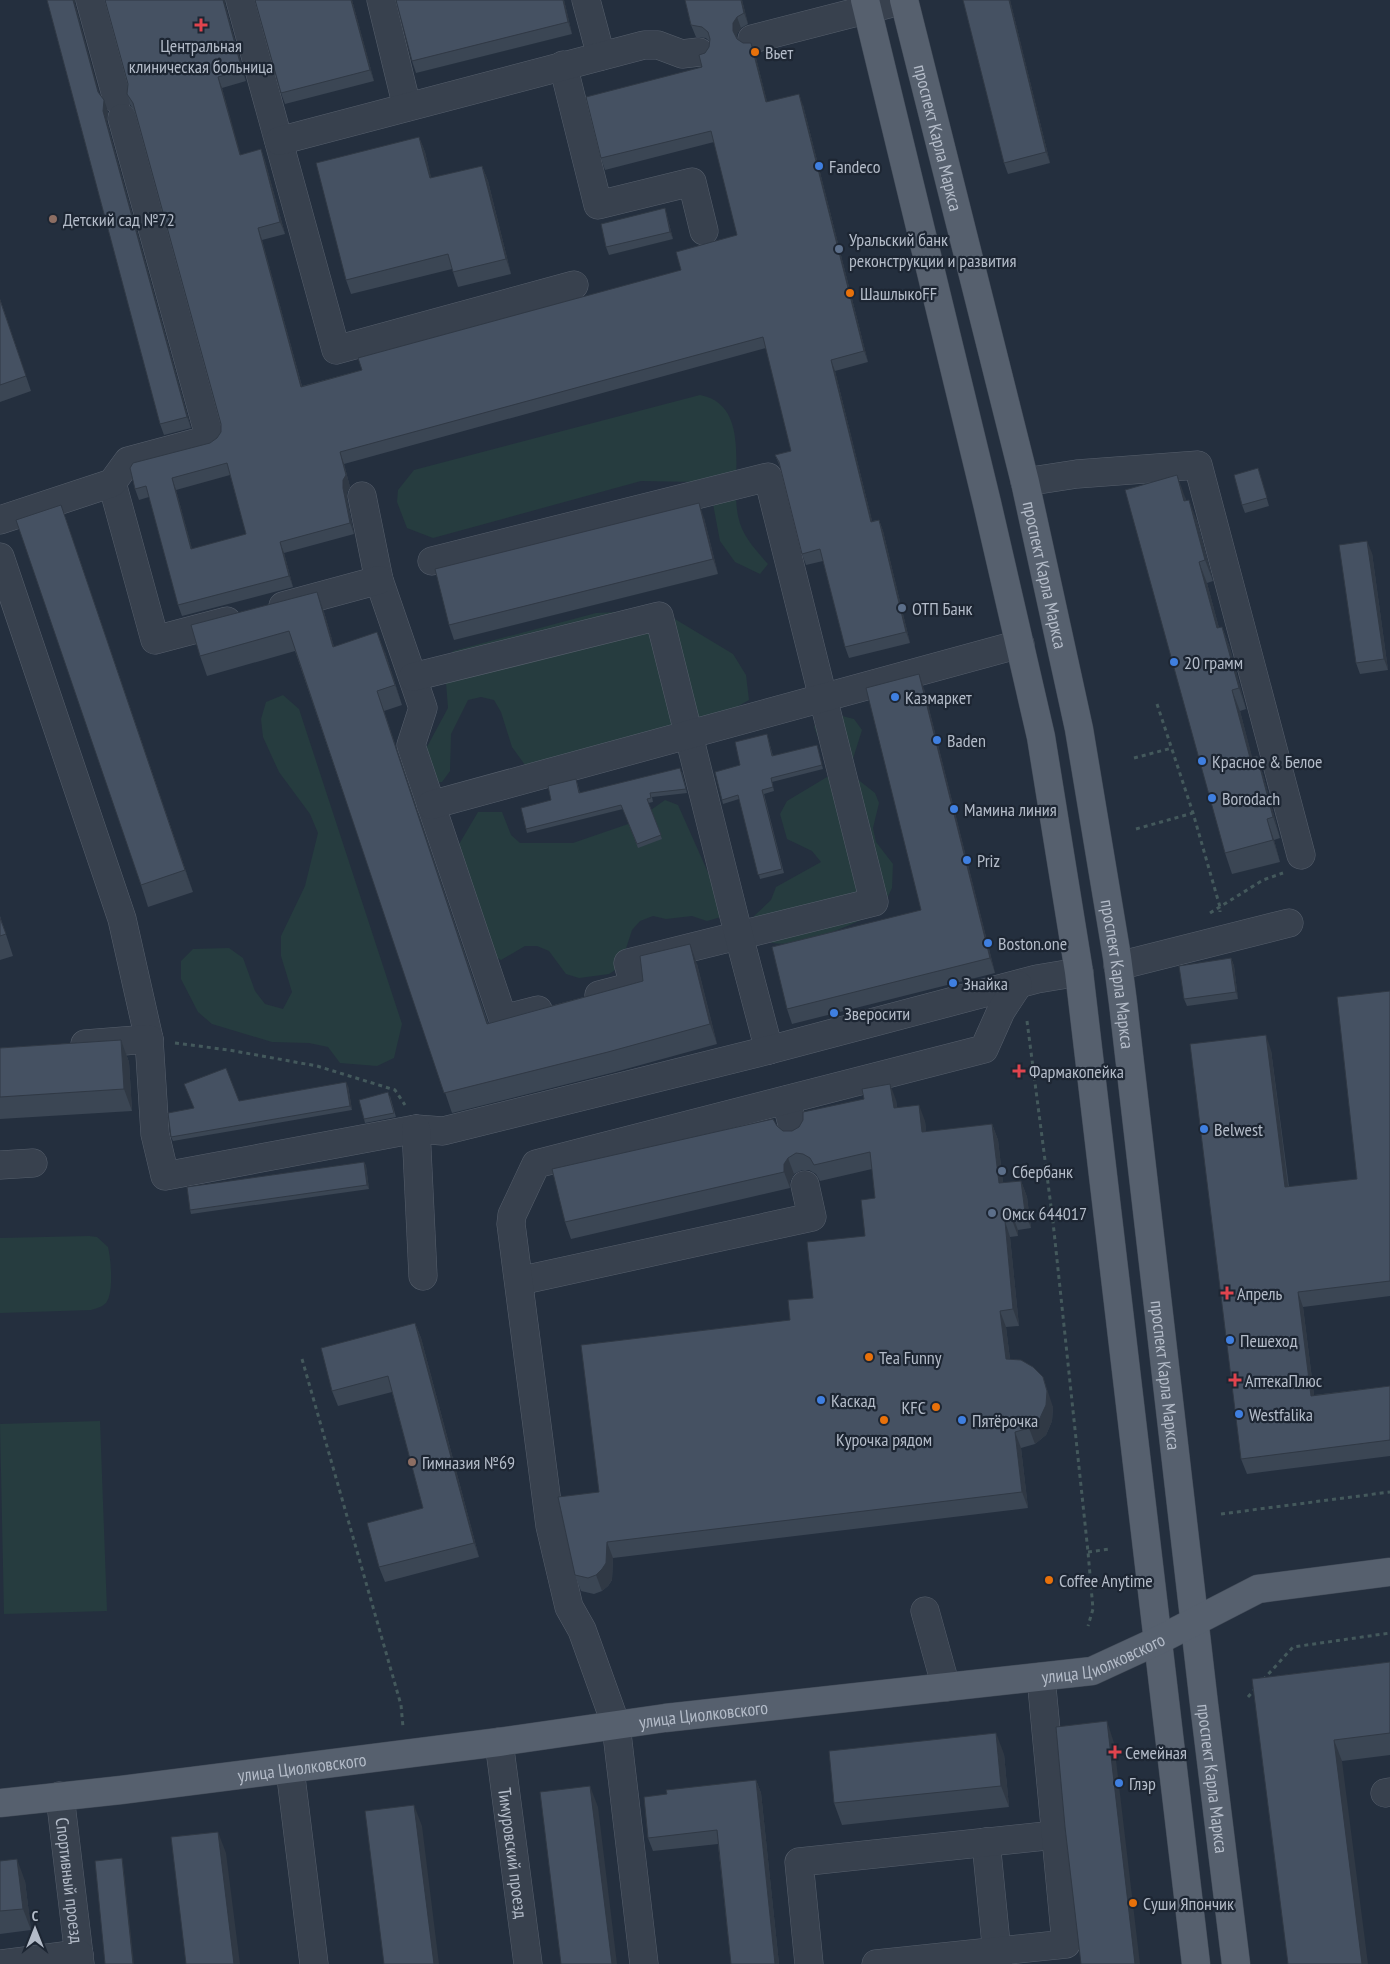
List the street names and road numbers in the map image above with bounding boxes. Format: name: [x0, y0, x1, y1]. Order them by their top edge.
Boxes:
street label: проспект Карла Маркса: [909, 62, 968, 213]
street label: проспект Карла Маркса: [1018, 499, 1073, 651]
street label: проспект Карла Маркса: [1096, 898, 1140, 1050]
street label: проспект Карла Маркса: [1146, 1299, 1186, 1451]
street label: улица Циолковского: [1040, 1627, 1169, 1688]
street label: улица Циолковского: [637, 1695, 769, 1733]
street label: проспект Карла Маркса: [1193, 1702, 1234, 1854]
street label: улица Циолковского: [236, 1747, 368, 1787]
street label: Тимуровский проезд: [494, 1786, 533, 1920]
street label: Спортивный проезд: [51, 1816, 89, 1945]

